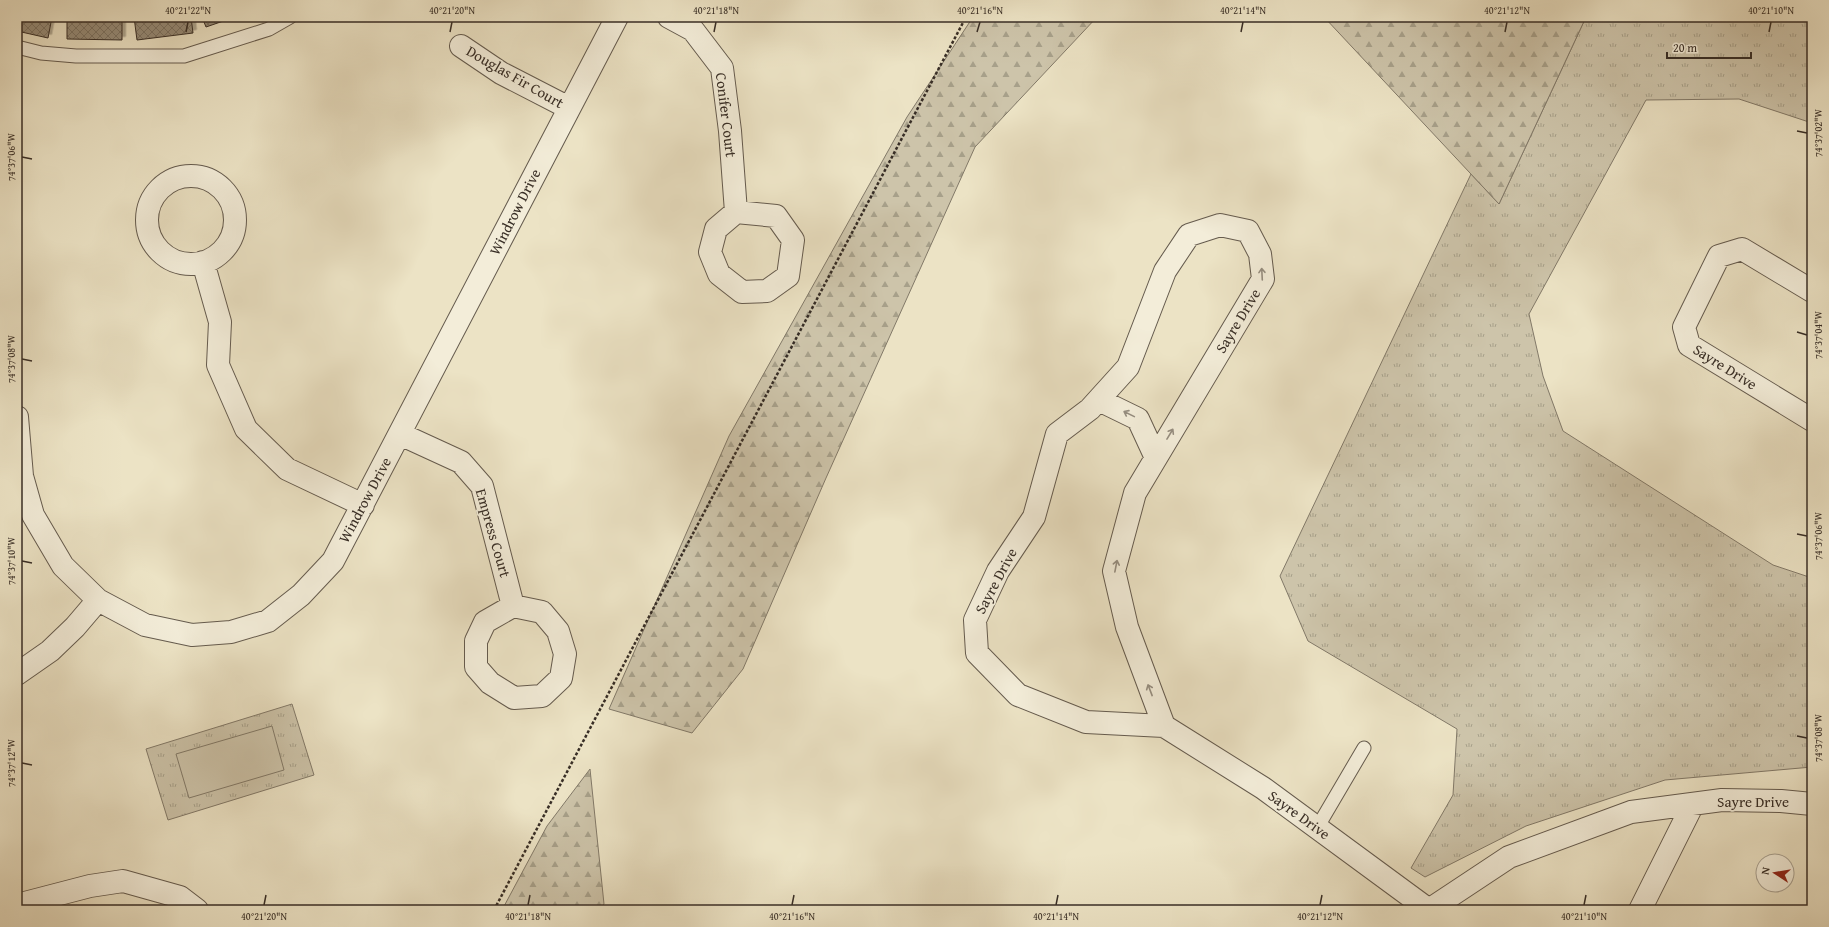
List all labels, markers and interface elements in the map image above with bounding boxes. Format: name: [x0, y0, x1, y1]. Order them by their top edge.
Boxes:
text: 40°21'22"N: [165, 3, 211, 18]
text: 40°21'20"N: [429, 3, 475, 18]
text: 40°21'18"N: [693, 3, 739, 18]
text: 40°21'16"N: [957, 3, 1003, 18]
text: 40°21'14"N: [1220, 3, 1266, 18]
text: 40°21'12"N: [1484, 3, 1530, 18]
text: 40°21'10"N: [1748, 3, 1794, 18]
scale bar: [1667, 34, 1751, 60]
text: 20 m: [1673, 39, 1697, 56]
street label: Douglas Fir Court: [463, 40, 568, 113]
street label: Conifer Court: [711, 71, 742, 159]
text: 74°37'02"W: [1811, 109, 1826, 157]
text: 74°37'06"W: [4, 133, 19, 181]
street label: Windrow Drive: [484, 165, 545, 259]
one-way arrow: [1258, 268, 1265, 281]
street label: Sayre Drive: [1210, 285, 1265, 357]
text: 74°37'04"W: [1811, 311, 1826, 359]
text: 74°37'08"W: [4, 335, 19, 383]
street label: Sayre Drive: [1689, 339, 1761, 395]
one-way arrow: [1123, 410, 1135, 417]
one-way arrow: [1166, 429, 1174, 440]
street label: Windrow Drive: [333, 453, 396, 546]
street label: Empress Court: [471, 486, 516, 580]
text: 74°37'06"W: [1811, 512, 1826, 560]
text: 74°37'10"W: [4, 537, 19, 585]
street label: Sayre Drive: [969, 544, 1022, 617]
one-way arrow: [1112, 560, 1120, 573]
one-way arrow: [1145, 684, 1153, 696]
text: 74°37'08"W: [1811, 714, 1826, 762]
text: 74°37'12"W: [4, 739, 19, 787]
street label: Sayre Drive: [1264, 785, 1335, 844]
street label: Sayre Drive: [1717, 791, 1789, 812]
north arrow: [1755, 853, 1795, 893]
text: N: [1757, 865, 1774, 876]
text: 40°21'20"N: [241, 909, 287, 924]
text: 40°21'18"N: [505, 909, 551, 924]
text: 40°21'16"N: [769, 909, 815, 924]
text: 40°21'14"N: [1033, 909, 1079, 924]
text: 40°21'12"N: [1297, 909, 1343, 924]
text: 40°21'10"N: [1561, 909, 1607, 924]

